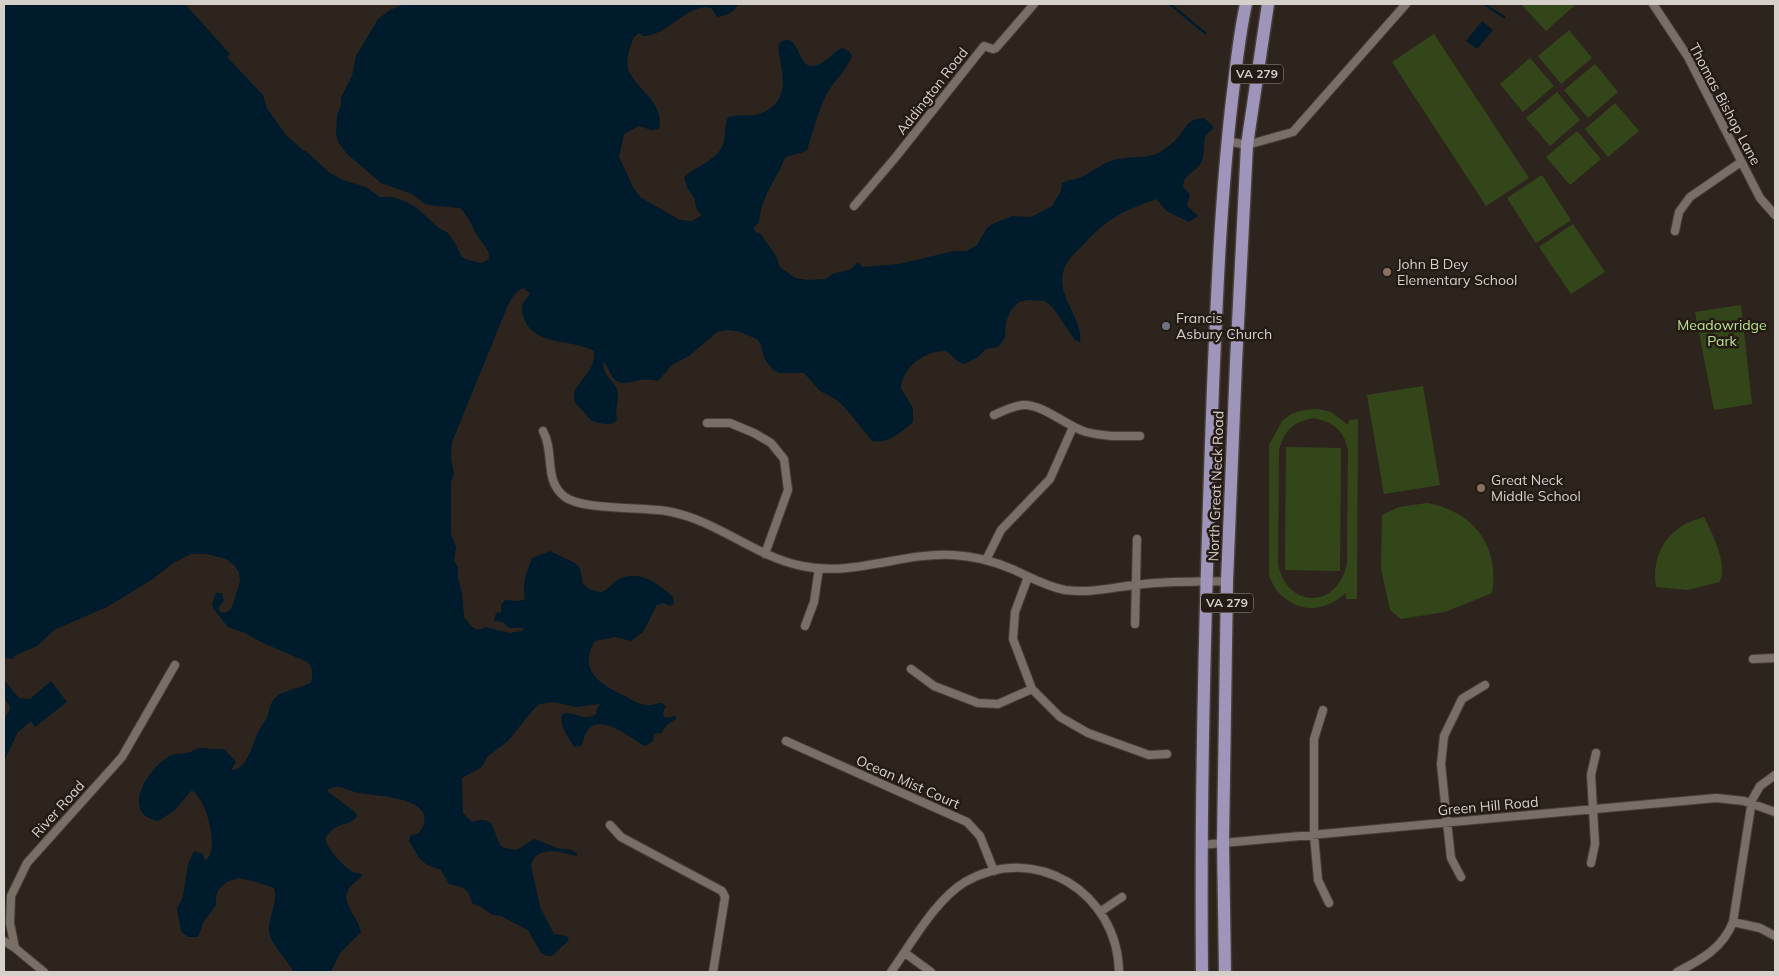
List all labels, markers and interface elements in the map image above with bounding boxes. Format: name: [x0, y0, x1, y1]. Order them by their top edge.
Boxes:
street label: Thomas Bishop Lane: [1685, 40, 1765, 168]
street label: Addington Road: [892, 44, 972, 138]
road number: VA 279: [1231, 64, 1283, 84]
place label: John B Dey Elementary School: [1397, 255, 1517, 289]
marker: John B Dey Elementary School: [1381, 266, 1393, 278]
place label: Francis Asbury Church: [1176, 309, 1272, 343]
park label: Meadowridge Park: [1677, 316, 1767, 350]
marker: Francis Asbury Church: [1160, 320, 1172, 332]
street label: North Great Neck Road: [1204, 410, 1228, 562]
place label: Great Neck Middle School: [1491, 471, 1581, 505]
marker: Great Neck Middle School: [1475, 482, 1487, 494]
road number: VA 279: [1201, 594, 1253, 612]
street label: Ocean Mist Court: [853, 751, 963, 813]
street label: River Road: [28, 777, 88, 841]
street label: Green Hill Road: [1437, 793, 1539, 819]

